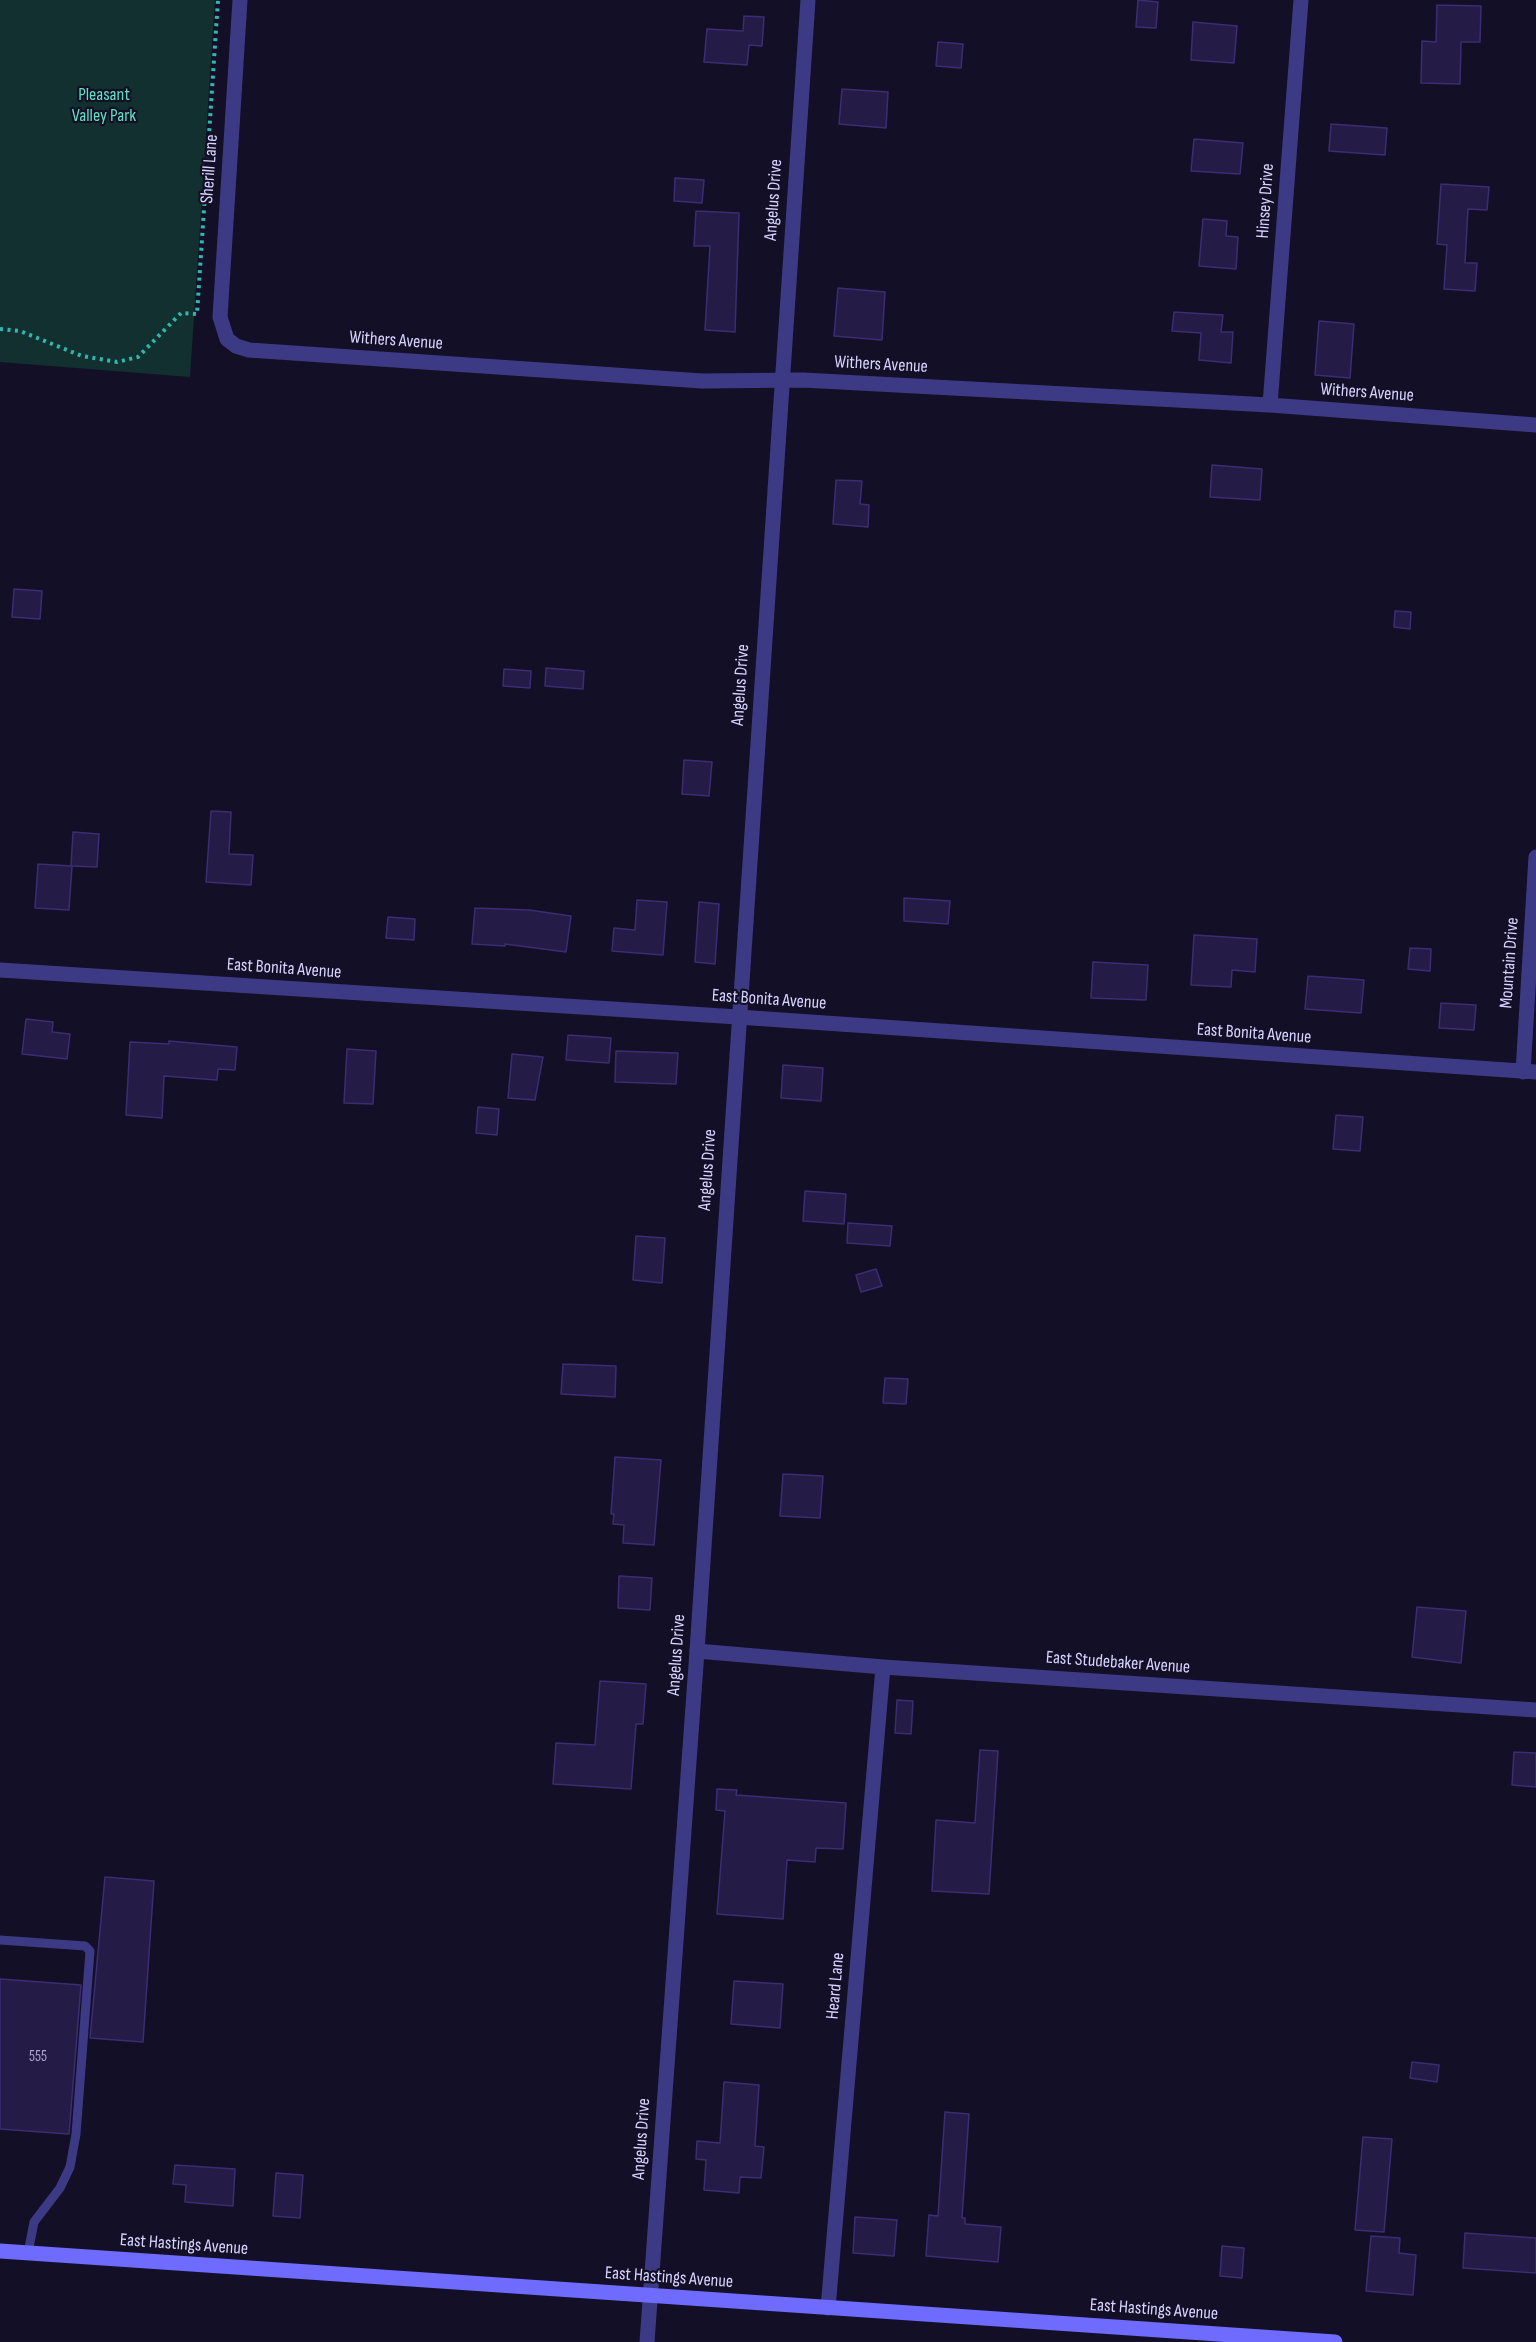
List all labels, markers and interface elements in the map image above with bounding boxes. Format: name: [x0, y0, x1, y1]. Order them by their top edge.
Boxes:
park label: Pleasant Valley Park: [72, 84, 136, 127]
street label: Sherill Lane: [197, 134, 223, 204]
street label: Angelus Drive: [760, 158, 788, 242]
street label: Hinsey Drive: [1253, 163, 1279, 239]
street label: Withers Avenue: [348, 327, 444, 355]
street label: Withers Avenue: [834, 352, 928, 378]
street label: Withers Avenue: [1319, 379, 1415, 407]
street label: Angelus Drive: [727, 643, 755, 727]
street label: Mountain Drive: [1496, 917, 1524, 1009]
street label: East Bonita Avenue: [226, 954, 342, 984]
street label: East Bonita Avenue: [711, 985, 827, 1015]
street label: East Bonita Avenue: [1196, 1019, 1312, 1049]
street label: Angelus Drive: [694, 1128, 722, 1212]
street label: Angelus Drive: [663, 1613, 691, 1697]
street label: East Studebaker Avenue: [1045, 1647, 1191, 1679]
street label: Heard Lane: [822, 1952, 850, 2020]
house number: 555: [29, 2048, 47, 2066]
street label: Angelus Drive: [628, 2097, 656, 2181]
street label: East Hastings Avenue: [119, 2230, 249, 2260]
street label: East Hastings Avenue: [604, 2263, 734, 2293]
street label: East Hastings Avenue: [1089, 2295, 1219, 2325]

